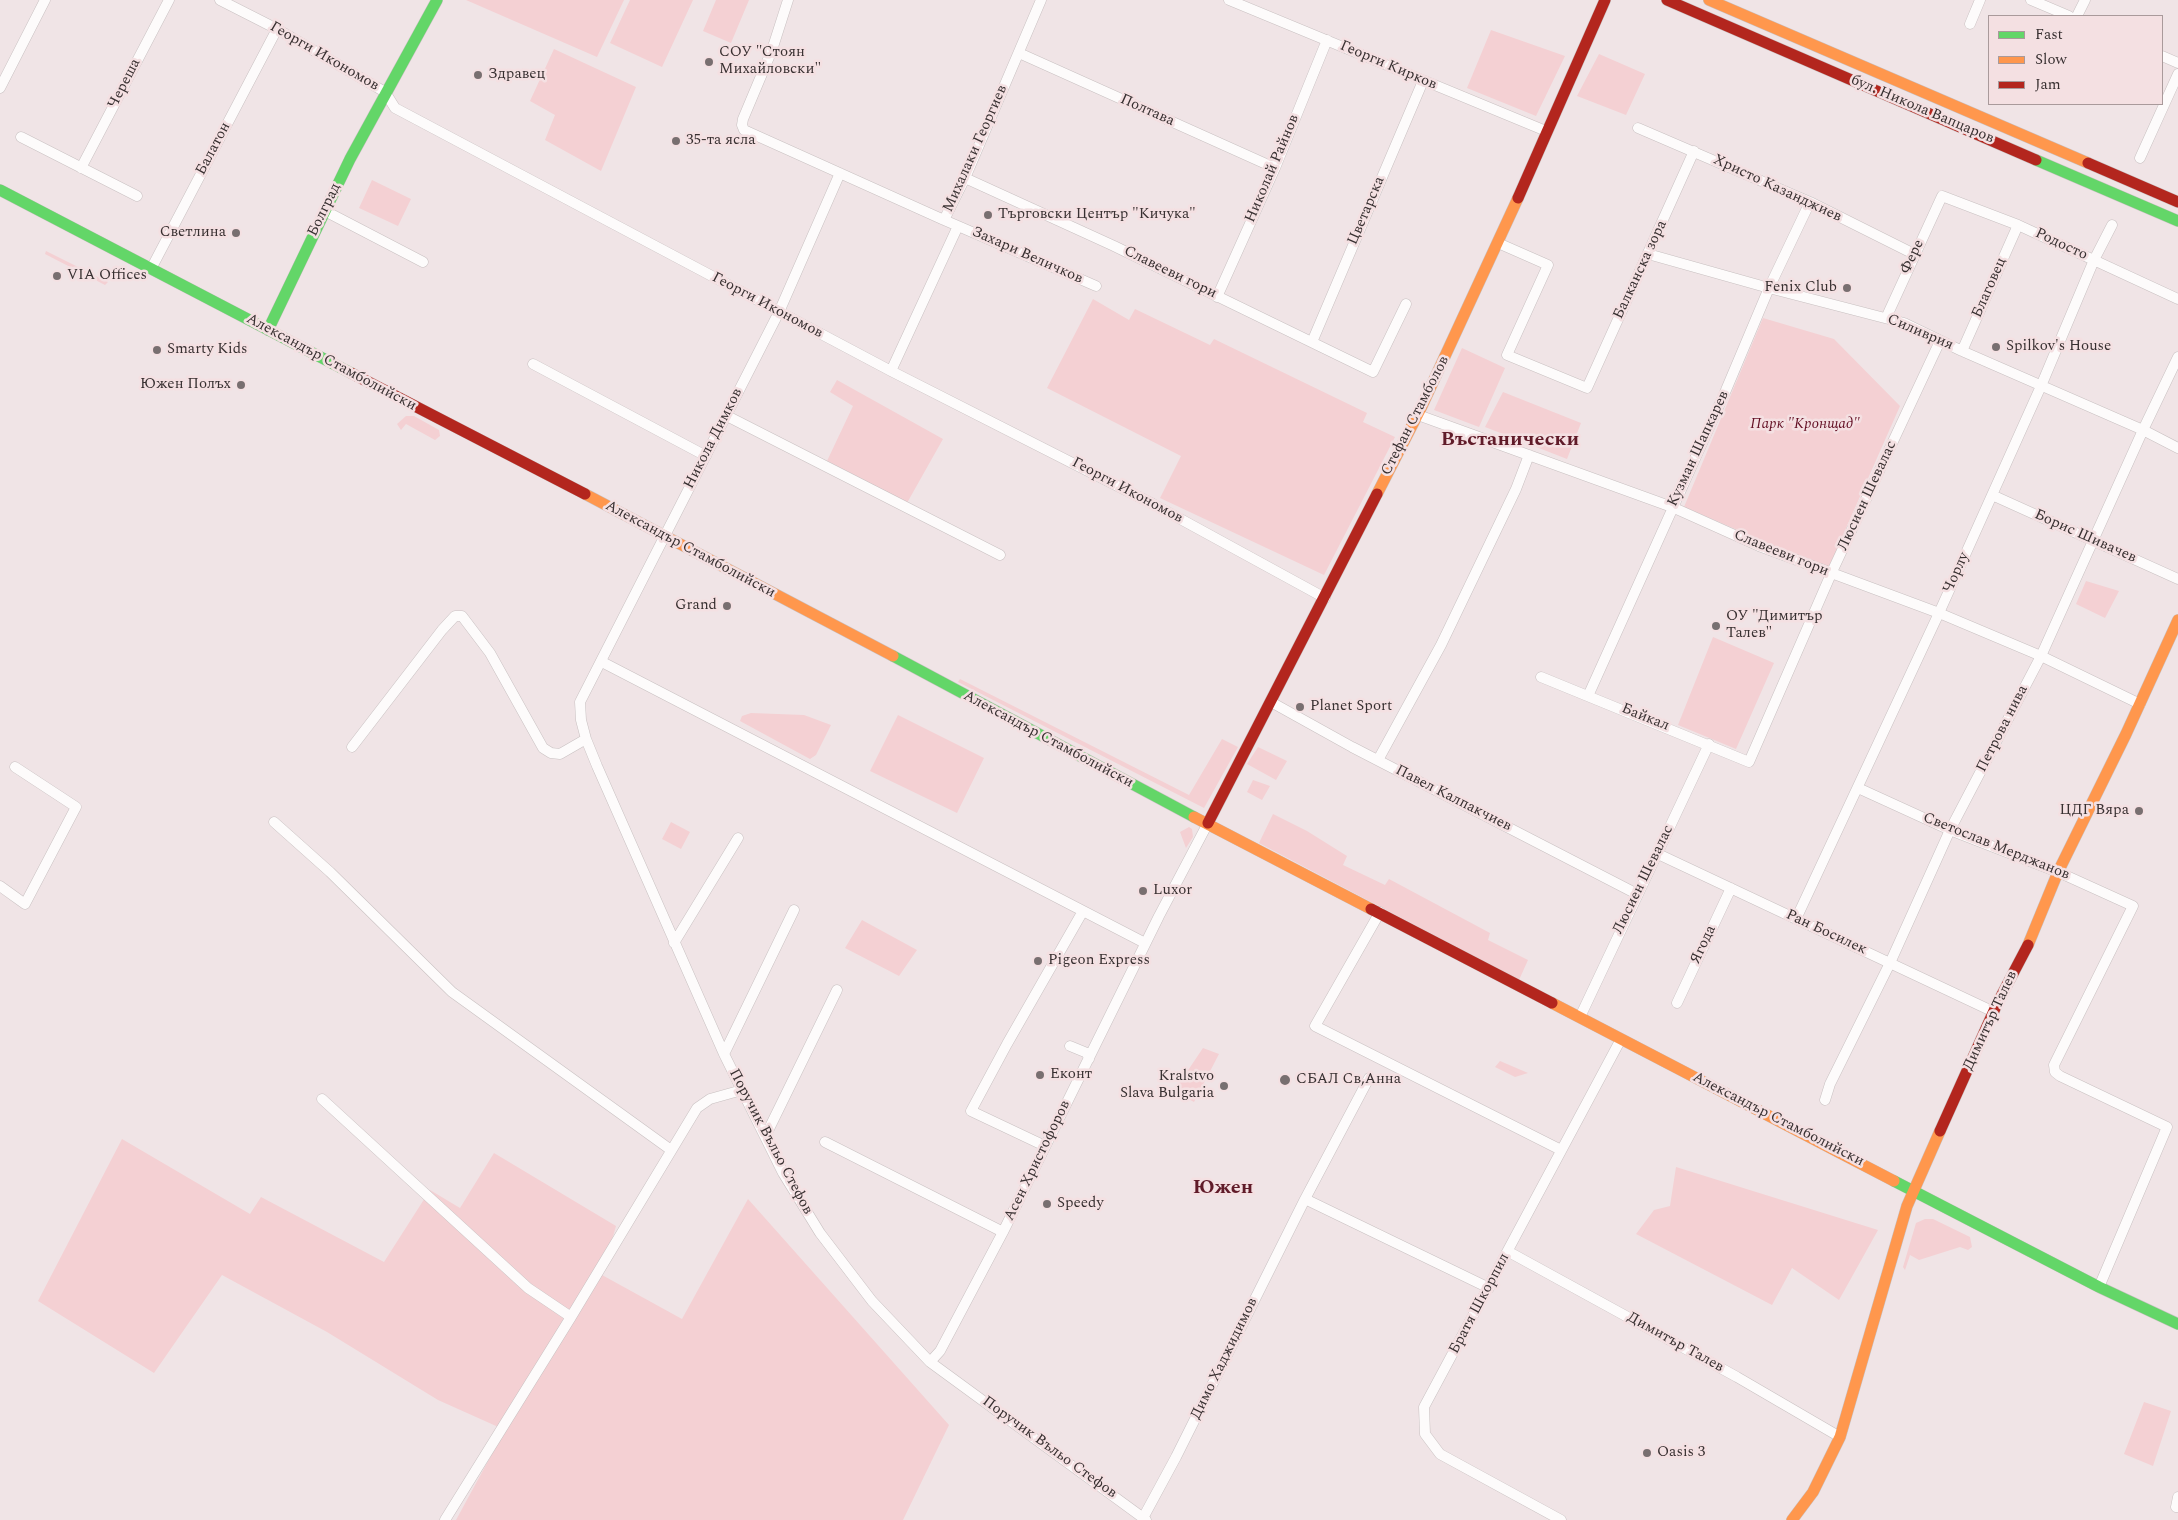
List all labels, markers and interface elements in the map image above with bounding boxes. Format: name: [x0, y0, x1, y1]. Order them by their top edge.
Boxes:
legend: [1988, 15, 2163, 105]
street label: Георги Икономов: [266, 18, 382, 96]
text: Fast: [2035, 23, 2063, 46]
street label: Георги Кирков: [1337, 38, 1439, 94]
place label: СОУ "Стоян Михайловски": [719, 44, 821, 79]
text: Slow: [2035, 48, 2067, 71]
street label: Череша: [105, 56, 145, 112]
marker: СОУ "Стоян Михайловски": [703, 56, 715, 68]
place label: Здравец: [488, 66, 545, 84]
marker: Здравец: [472, 69, 484, 81]
street label: бул. Никола Вапцаров: [1848, 72, 1996, 148]
text: Jam: [2035, 73, 2061, 96]
street label: Михалаки Георгиев: [940, 83, 1012, 215]
street label: Полтава: [1117, 91, 1177, 131]
street label: Николай Райнов: [1242, 112, 1304, 226]
street label: Балатон: [193, 119, 235, 179]
place label: 35-та ясла: [686, 132, 756, 150]
marker: 35-та ясла: [670, 135, 682, 147]
street label: Христо Казанджиев: [1710, 151, 1844, 227]
street label: Цветарска: [1345, 174, 1389, 248]
street label: Болград: [304, 180, 346, 240]
place label: Търговски Център "Кичука": [998, 206, 1196, 224]
marker: Търговски Център "Кичука": [982, 209, 994, 221]
street label: Балканска зора: [1610, 218, 1672, 322]
place label: Светлина: [160, 224, 226, 242]
street label: Захари Величков: [969, 224, 1085, 288]
street label: Родосто: [2032, 225, 2090, 265]
marker: Светлина: [230, 227, 242, 239]
street label: Фере: [1897, 237, 1929, 277]
street label: Славееви гори: [1121, 243, 1219, 303]
street label: Благовец: [1969, 255, 2011, 321]
place label: VIA Offices: [67, 267, 147, 285]
street label: Георги Икономов: [708, 269, 826, 343]
marker: VIA Offices: [51, 270, 63, 282]
place label: Fenix Club: [1764, 279, 1837, 297]
marker: Fenix Club: [1841, 282, 1853, 294]
street label: Александър Стамболийски: [243, 310, 419, 416]
street label: Силиврия: [1884, 311, 1956, 355]
place label: Spilkov's House: [2006, 338, 2111, 356]
place label: Smarty Kids: [167, 341, 248, 359]
marker: Spilkov's House: [1990, 341, 2002, 353]
marker: Smarty Kids: [151, 344, 163, 356]
street label: Стефан Стамболов: [1378, 353, 1454, 479]
place label: Южен Полъх: [140, 376, 231, 394]
marker: Южен Полъх: [235, 379, 247, 391]
street label: Никола Димков: [681, 386, 747, 492]
street label: Кузман Шапкарев: [1664, 388, 1734, 510]
park label: Парк "Кронщад": [1750, 416, 1860, 434]
district label: Въстанически: [1441, 429, 1579, 453]
street label: Люсиен Шевалас: [1835, 438, 1901, 554]
street label: Георги Икономов: [1068, 454, 1186, 528]
street label: Александър Стамболийски: [602, 497, 778, 603]
street label: Борис Шивачев: [2031, 506, 2139, 568]
street label: Славееви гори: [1731, 527, 1831, 581]
street label: Чорлу: [1940, 550, 1974, 596]
place label: Grand: [675, 597, 717, 615]
marker: Grand: [721, 600, 733, 612]
place label: ОУ "Димитър Талев": [1726, 608, 1822, 643]
marker: ОУ "Димитър Талев": [1710, 620, 1722, 632]
street label: Петрова нива: [1973, 682, 2033, 776]
street label: Александър Стамболийски: [960, 687, 1136, 793]
place label: Planet Sport: [1310, 698, 1392, 716]
street label: Байкал: [1618, 700, 1672, 736]
marker: Planet Sport: [1294, 701, 1306, 713]
street label: Павел Калпакчиев: [1392, 762, 1514, 836]
place label: ЦДГ Вяра: [2060, 802, 2129, 820]
marker: ЦДГ Вяра: [2133, 805, 2145, 817]
street label: Светослав Мерджанов: [1920, 809, 2072, 885]
street label: Люсиен Шевалас: [1610, 823, 1678, 937]
place label: Luxor: [1153, 882, 1192, 900]
marker: Luxor: [1137, 885, 1149, 897]
street label: Ран Босилек: [1783, 906, 1869, 960]
street label: Ягода: [1687, 923, 1721, 967]
place label: Pigeon Express: [1048, 952, 1150, 970]
marker: Pigeon Express: [1032, 955, 1044, 967]
street label: Димитър Талев: [1960, 968, 2022, 1074]
street label: Поручик Въльо Стефов: [724, 1066, 816, 1218]
place label: Еконт: [1050, 1066, 1092, 1084]
place label: Kralstvo Slava Bulgaria: [1120, 1068, 1214, 1103]
marker: Еконт: [1034, 1069, 1046, 1081]
street label: Александър Стамболийски: [1689, 1069, 1867, 1171]
place label: СБАЛ Св,Анна: [1296, 1071, 1401, 1089]
marker: СБАЛ Св,Анна: [1278, 1073, 1292, 1087]
marker: Kralstvo Slava Bulgaria: [1218, 1080, 1230, 1092]
street label: Асен Христофоров: [1001, 1098, 1075, 1224]
district label: Южен: [1193, 1177, 1253, 1201]
place label: Speedy: [1057, 1195, 1104, 1213]
marker: Speedy: [1041, 1198, 1053, 1210]
street label: Братя Шкорпил: [1446, 1251, 1514, 1357]
street label: Димо Хаджидимов: [1188, 1295, 1262, 1423]
street label: Димитър Талев: [1624, 1309, 1726, 1377]
street label: Поручик Въльо Стефов: [978, 1393, 1120, 1503]
place label: Oasis 3: [1657, 1444, 1705, 1462]
marker: Oasis 3: [1641, 1447, 1653, 1459]

